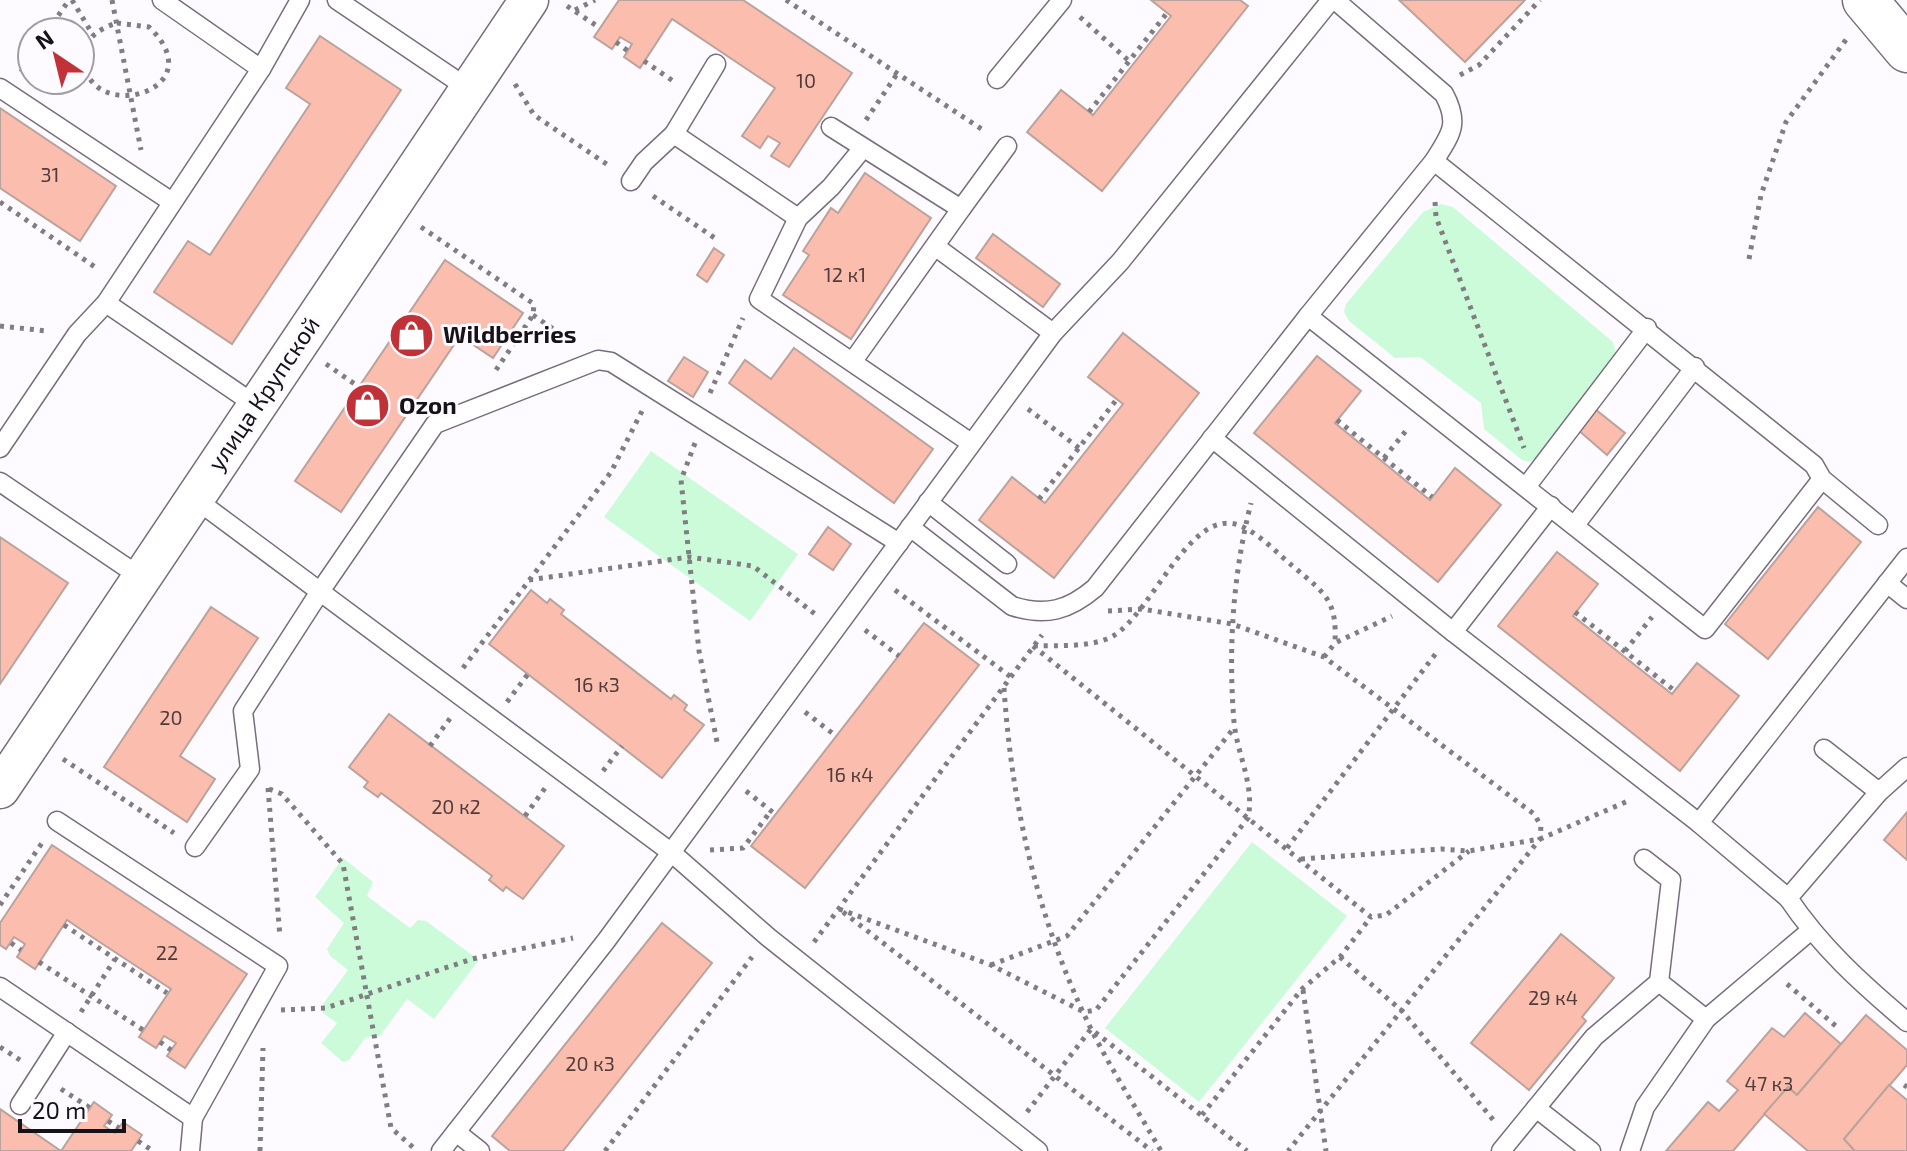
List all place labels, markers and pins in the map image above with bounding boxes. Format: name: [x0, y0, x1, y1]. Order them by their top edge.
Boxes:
shop icon: Wildberries: [388, 311, 436, 359]
place label: Wildberries: [443, 319, 576, 348]
shop icon: Ozon: [344, 382, 392, 430]
place label: Ozon: [399, 390, 457, 419]

